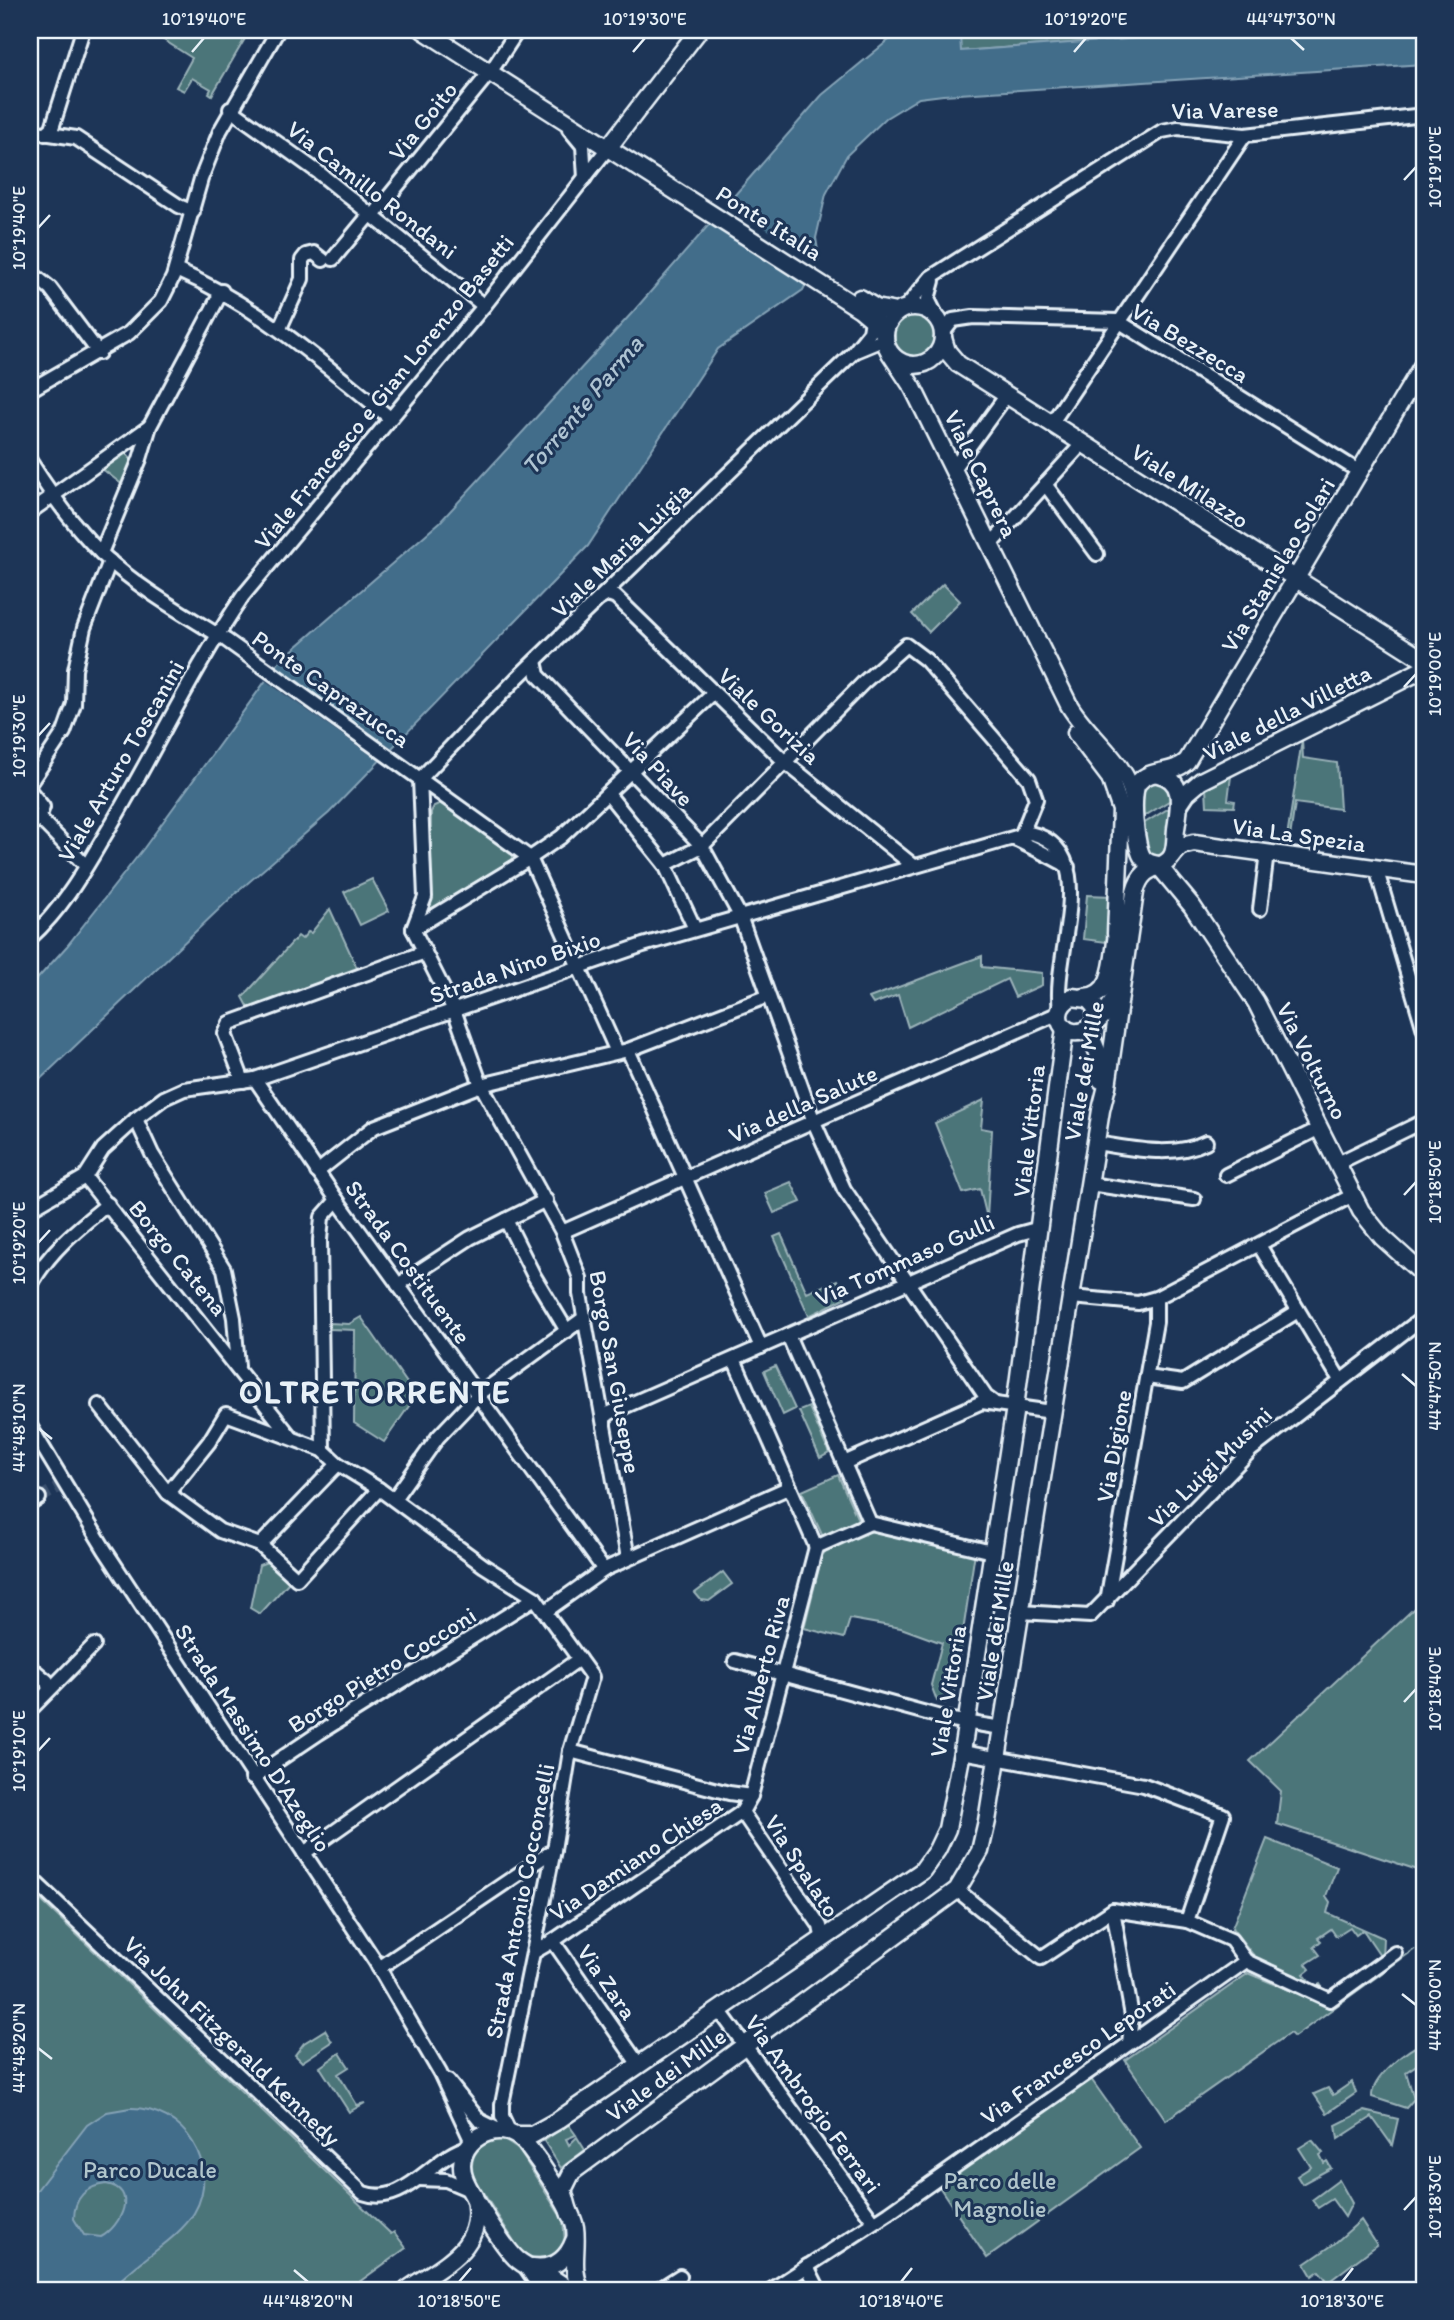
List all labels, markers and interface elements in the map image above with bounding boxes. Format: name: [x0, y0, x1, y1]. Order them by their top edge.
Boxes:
text: 10°19'40"E: [162, 8, 246, 30]
text: 10°19'30"E: [603, 8, 687, 30]
text: 10°19'20"E: [1045, 8, 1128, 30]
text: 44°47'30"N: [1246, 8, 1336, 30]
street label: Via Goito: [382, 75, 463, 166]
street label: Via Varese: [1171, 94, 1279, 125]
street label: Via Camillo Rondani: [281, 114, 463, 265]
text: 10°19'10"E: [1424, 126, 1446, 208]
street label: Ponte Italia: [711, 179, 828, 267]
text: 10°19'40"E: [8, 186, 30, 270]
street label: Viale Francesco e Gian Lorenzo Basetti: [247, 228, 520, 555]
street label: Via Bezzecca: [1126, 296, 1254, 389]
water label: Torrente Parma: [514, 328, 651, 481]
street label: Viale Caprera: [938, 405, 1025, 543]
street label: Viale Milazzo: [1126, 437, 1255, 534]
street label: Via Stanislao Solari: [1214, 472, 1341, 657]
street label: Viale Maria Luigia: [545, 475, 697, 624]
street label: Ponte Caprazucca: [247, 623, 416, 754]
text: 10°19'00"E: [1424, 632, 1446, 716]
street label: Viale Arturo Toscanini: [51, 655, 190, 867]
street label: Viale della Villetta: [1198, 658, 1376, 767]
street label: Viale Gorizia: [712, 661, 827, 771]
text: 10°19'30"E: [8, 694, 30, 778]
street label: Via Piave: [616, 725, 700, 812]
street label: Via La Spezia: [1230, 811, 1368, 858]
street label: Strada Nino Bixio: [426, 924, 604, 1009]
street label: Via Volturno: [1270, 997, 1354, 1124]
street label: Viale dei Mille: [1057, 999, 1110, 1143]
street label: Via della Salute: [724, 1058, 882, 1149]
street label: Viale Vittoria: [1006, 1062, 1051, 1199]
text: 10°18'50"E: [1424, 1140, 1446, 1224]
street label: Strada Costituente: [339, 1174, 478, 1349]
street label: Borgo Catena: [123, 1194, 234, 1322]
text: 10°19'20"E: [8, 1201, 30, 1284]
street label: Via Tommaso Gulli: [811, 1207, 999, 1312]
street label: Borgo San Giuseppe: [583, 1268, 648, 1476]
text: 44°47'50"N: [1424, 1341, 1446, 1431]
district label: OLTRETORRENTE: [239, 1373, 511, 1411]
text: 44°48'10"N: [8, 1383, 30, 1473]
street label: Via Digione: [1089, 1387, 1138, 1504]
street label: Via Luigi Musini: [1141, 1400, 1278, 1533]
street label: Viale dei Mille: [969, 1559, 1020, 1703]
street label: Via Alberto Riva: [725, 1591, 796, 1758]
street label: Borgo Pietro Cocconi: [282, 1600, 481, 1739]
street label: Strada Massimo D'Azeglio: [169, 1618, 338, 1857]
street label: Viale Vittoria: [923, 1622, 972, 1759]
text: 10°18'40"E: [1424, 1647, 1446, 1731]
text: 10°19'10"E: [8, 1710, 30, 1792]
street label: Strada Antonio Cocconcelli: [479, 1761, 560, 2041]
street label: Via Damiano Chiesa: [544, 1790, 728, 1927]
street label: Via Spalato: [758, 1809, 846, 1923]
street label: Via John Fitzgerald Kennedy: [118, 1929, 347, 2152]
street label: Via Zara: [571, 1938, 644, 2026]
text: 44°48'00"N: [1424, 1959, 1446, 2051]
street label: Via Francesco Leporati: [975, 1974, 1181, 2131]
text: 44°48'20"N: [8, 2003, 30, 2093]
street label: Via Ambrogio Ferrari: [739, 2009, 888, 2199]
street label: Viale dei Mille: [600, 2021, 732, 2128]
park label: Parco Ducale: [83, 2155, 217, 2184]
text: 10°18'30"E: [1424, 2155, 1446, 2239]
park label: Parco delle Magnolie: [943, 2166, 1057, 2223]
text: 44°48'20"N: [263, 2290, 353, 2312]
text: 10°18'50"E: [417, 2290, 501, 2312]
text: 10°18'40"E: [859, 2290, 943, 2312]
text: 10°18'30"E: [1300, 2290, 1384, 2312]

